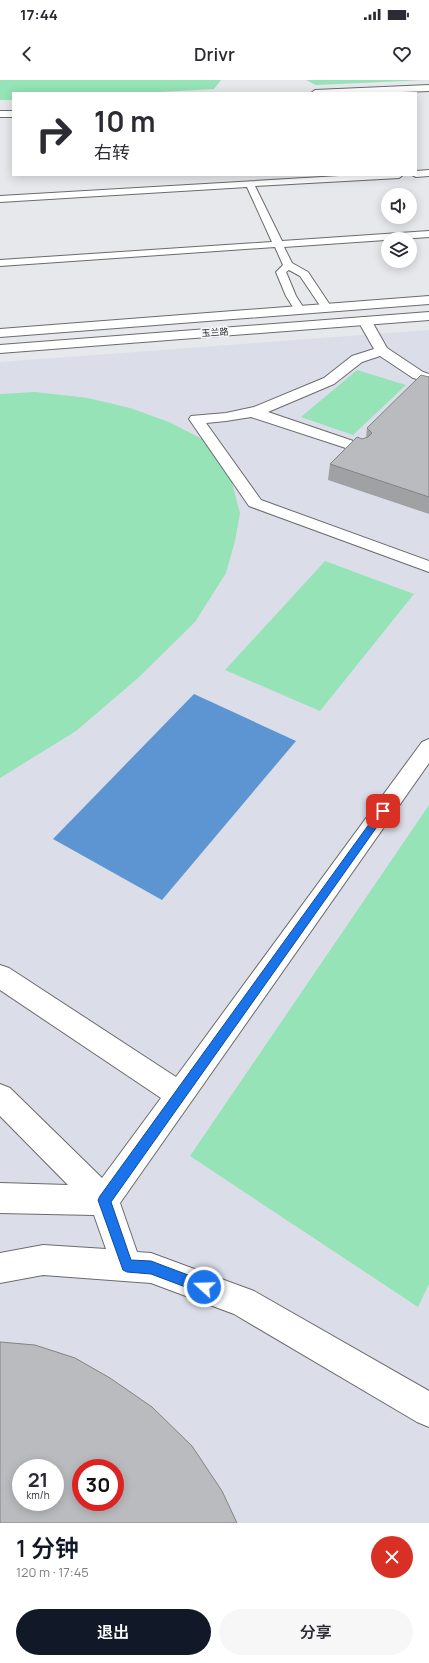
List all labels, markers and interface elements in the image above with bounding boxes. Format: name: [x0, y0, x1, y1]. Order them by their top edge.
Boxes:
text: 17:44: [20, 4, 58, 25]
text: Drivr: [194, 42, 235, 66]
icon: back: [16, 43, 38, 65]
icon: heart: [391, 43, 413, 65]
text: 10 m: [94, 102, 155, 140]
icon: right: [28, 108, 80, 160]
text: 右转: [94, 140, 130, 164]
map controls: [381, 188, 417, 268]
button: sound: [381, 188, 417, 224]
button: layers: [381, 232, 417, 268]
street label: 玉兰路: [201, 325, 229, 339]
pin: [366, 794, 400, 828]
icon: arrive: [372, 800, 394, 822]
position arrow: [183, 1266, 225, 1308]
speed limit sign: 30: [72, 1459, 124, 1511]
text: 21: [28, 1466, 48, 1493]
text: km/h: [26, 1488, 50, 1502]
text: 1 分钟: [16, 1531, 79, 1564]
button: close: [371, 1536, 413, 1578]
text: 120 m · 17:45: [16, 1563, 89, 1581]
button: 退出: [16, 1609, 211, 1655]
button: 分享: [219, 1609, 413, 1655]

